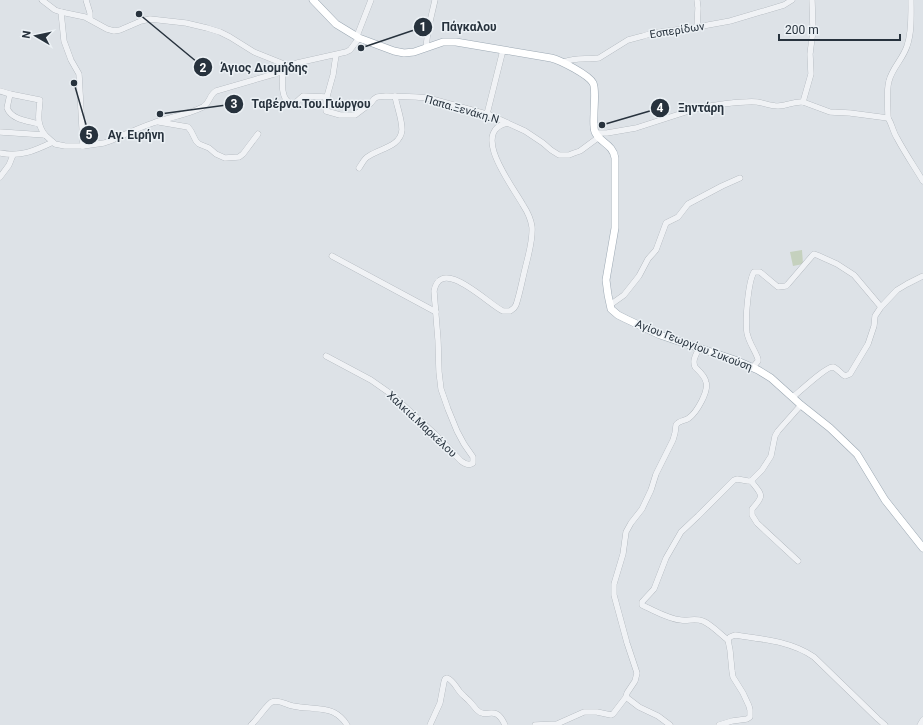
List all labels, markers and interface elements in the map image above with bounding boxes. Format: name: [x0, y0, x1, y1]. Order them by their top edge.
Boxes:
callout: Πάγκαλου: [413, 15, 504, 39]
north arrow: [16, 16, 56, 56]
scale bar: [779, 16, 900, 42]
text: 1: [420, 20, 426, 34]
text: Πάγκαλου: [441, 20, 497, 34]
street label: Εσπερίδων: [649, 20, 706, 41]
text: 200 m: [785, 23, 819, 37]
text: N: [20, 29, 34, 39]
callout: Άγιος Διομήδης: [193, 55, 316, 79]
text: 2: [200, 61, 207, 75]
text: Άγιος Διομήδης: [220, 61, 308, 75]
callout: Ταβέρνα.Του.Γιώργου: [224, 92, 379, 116]
street label: Παπα.Ξενάκη.Ν: [423, 93, 500, 126]
callout: Ξηντάρη: [650, 96, 733, 120]
text: 3: [231, 97, 238, 111]
text: Ταβέρνα.Του.Γιώργου: [252, 97, 371, 111]
text: 4: [657, 101, 664, 115]
text: Ξηντάρη: [678, 101, 724, 115]
callout: Αγ. Ειρήνη: [79, 123, 172, 147]
text: 5: [86, 128, 93, 142]
text: Αγ. Ειρήνη: [108, 128, 165, 142]
street label: Αγίου Γεωργίου Συκούση: [633, 317, 754, 374]
street label: Χαλκιά.Μαρκέλου: [384, 389, 459, 460]

